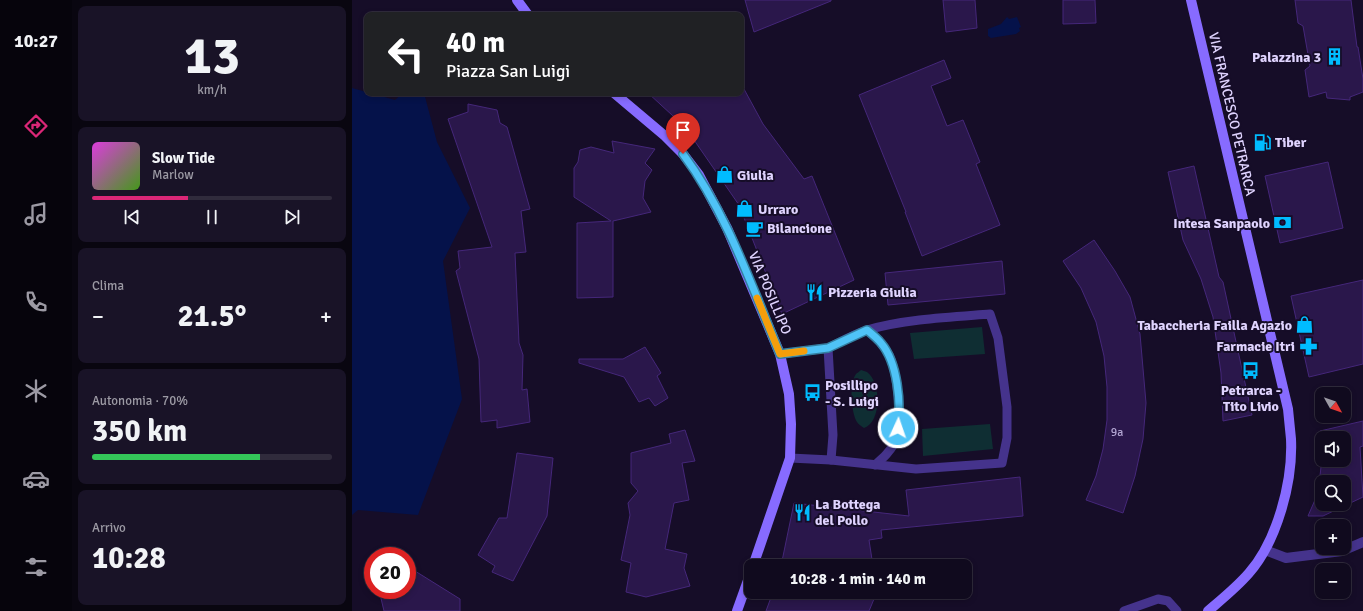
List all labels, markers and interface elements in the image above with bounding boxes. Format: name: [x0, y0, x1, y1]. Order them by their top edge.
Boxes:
text: 13: [184, 24, 240, 88]
text: 40 m: [446, 26, 505, 60]
icon: left: [380, 28, 432, 80]
text: 10:27: [14, 30, 58, 52]
street label: VIA FRANCESCO PETRARCA: [1205, 31, 1259, 198]
building icon: Palazzina 3: [1324, 47, 1344, 67]
place label: Palazzina 3: [1252, 49, 1321, 66]
text: Piazza San Luigi: [446, 60, 570, 82]
text: km/h: [197, 82, 227, 98]
icon: directions: [22, 112, 50, 140]
pin: [666, 113, 700, 154]
icon: arrive: [672, 119, 694, 141]
fuel station icon: Tiber: [1252, 132, 1272, 152]
place label: Tiber: [1275, 134, 1307, 151]
text: Slow Tide: [152, 149, 215, 167]
shop icon: Giulia: [714, 165, 734, 185]
text: Marlow: [152, 167, 194, 183]
place label: Giulia: [737, 167, 774, 184]
shop icon: Urraro: [735, 199, 755, 219]
icon: music: [22, 200, 50, 228]
place label: Urraro: [758, 201, 798, 218]
icon: previous: [121, 206, 143, 228]
icon: pause: [201, 206, 223, 228]
icon: next: [281, 206, 303, 228]
bank icon: Intesa Sanpaolo: [1273, 213, 1293, 233]
place label: Intesa Sanpaolo: [1173, 215, 1270, 232]
cafe icon: Bilancione: [744, 218, 764, 238]
place label: Bilancione: [767, 220, 832, 237]
street label: VIA POSILLIPO: [745, 249, 795, 337]
text: Clima: [92, 278, 124, 294]
restaurant icon: Pizzeria Giulia: [805, 282, 825, 302]
place label: Pizzeria Giulia: [828, 284, 917, 301]
icon: phone: [22, 288, 50, 316]
text: 21.5°: [177, 298, 247, 335]
text: −: [92, 303, 104, 330]
text: +: [320, 303, 332, 330]
shop icon: Tabaccheria Failla Agazio: [1295, 315, 1315, 335]
place label: Tabaccheria Failla Agazio: [1138, 317, 1292, 334]
pharmacy icon: Farmacie Itri: [1298, 336, 1318, 356]
place label: Farmacie Itri: [1216, 338, 1295, 355]
bus stop icon: Petrarca - Tito Livio: [1241, 360, 1261, 380]
icon: climate: [22, 377, 50, 405]
place label: Posillipo - S. Luigi: [825, 377, 879, 410]
place label: Petrarca - Tito Livio: [1221, 382, 1281, 415]
bus stop icon: Posillipo - S. Luigi: [802, 383, 822, 403]
north arrow: [1315, 387, 1351, 423]
map controls: [1315, 387, 1351, 599]
text: Autonomia · 70%: [92, 393, 188, 409]
position arrow: [877, 407, 919, 449]
text: 350 km: [92, 413, 187, 450]
house number: 9a: [1111, 425, 1123, 440]
button: sound: [1315, 431, 1351, 467]
icon: car: [22, 465, 50, 493]
button: search: [1315, 475, 1351, 511]
place label: La Bottega del Pollo: [815, 496, 881, 529]
restaurant icon: La Bottega del Pollo: [792, 502, 812, 522]
button: +: [1315, 519, 1351, 555]
text: Arrivo: [92, 520, 126, 536]
text: 10:28: [92, 540, 166, 577]
speed limit sign: 20: [364, 547, 416, 599]
icon: filters: [22, 553, 50, 581]
button: −: [1315, 563, 1351, 599]
text: 10:28 · 1 min · 140 m: [790, 570, 926, 588]

